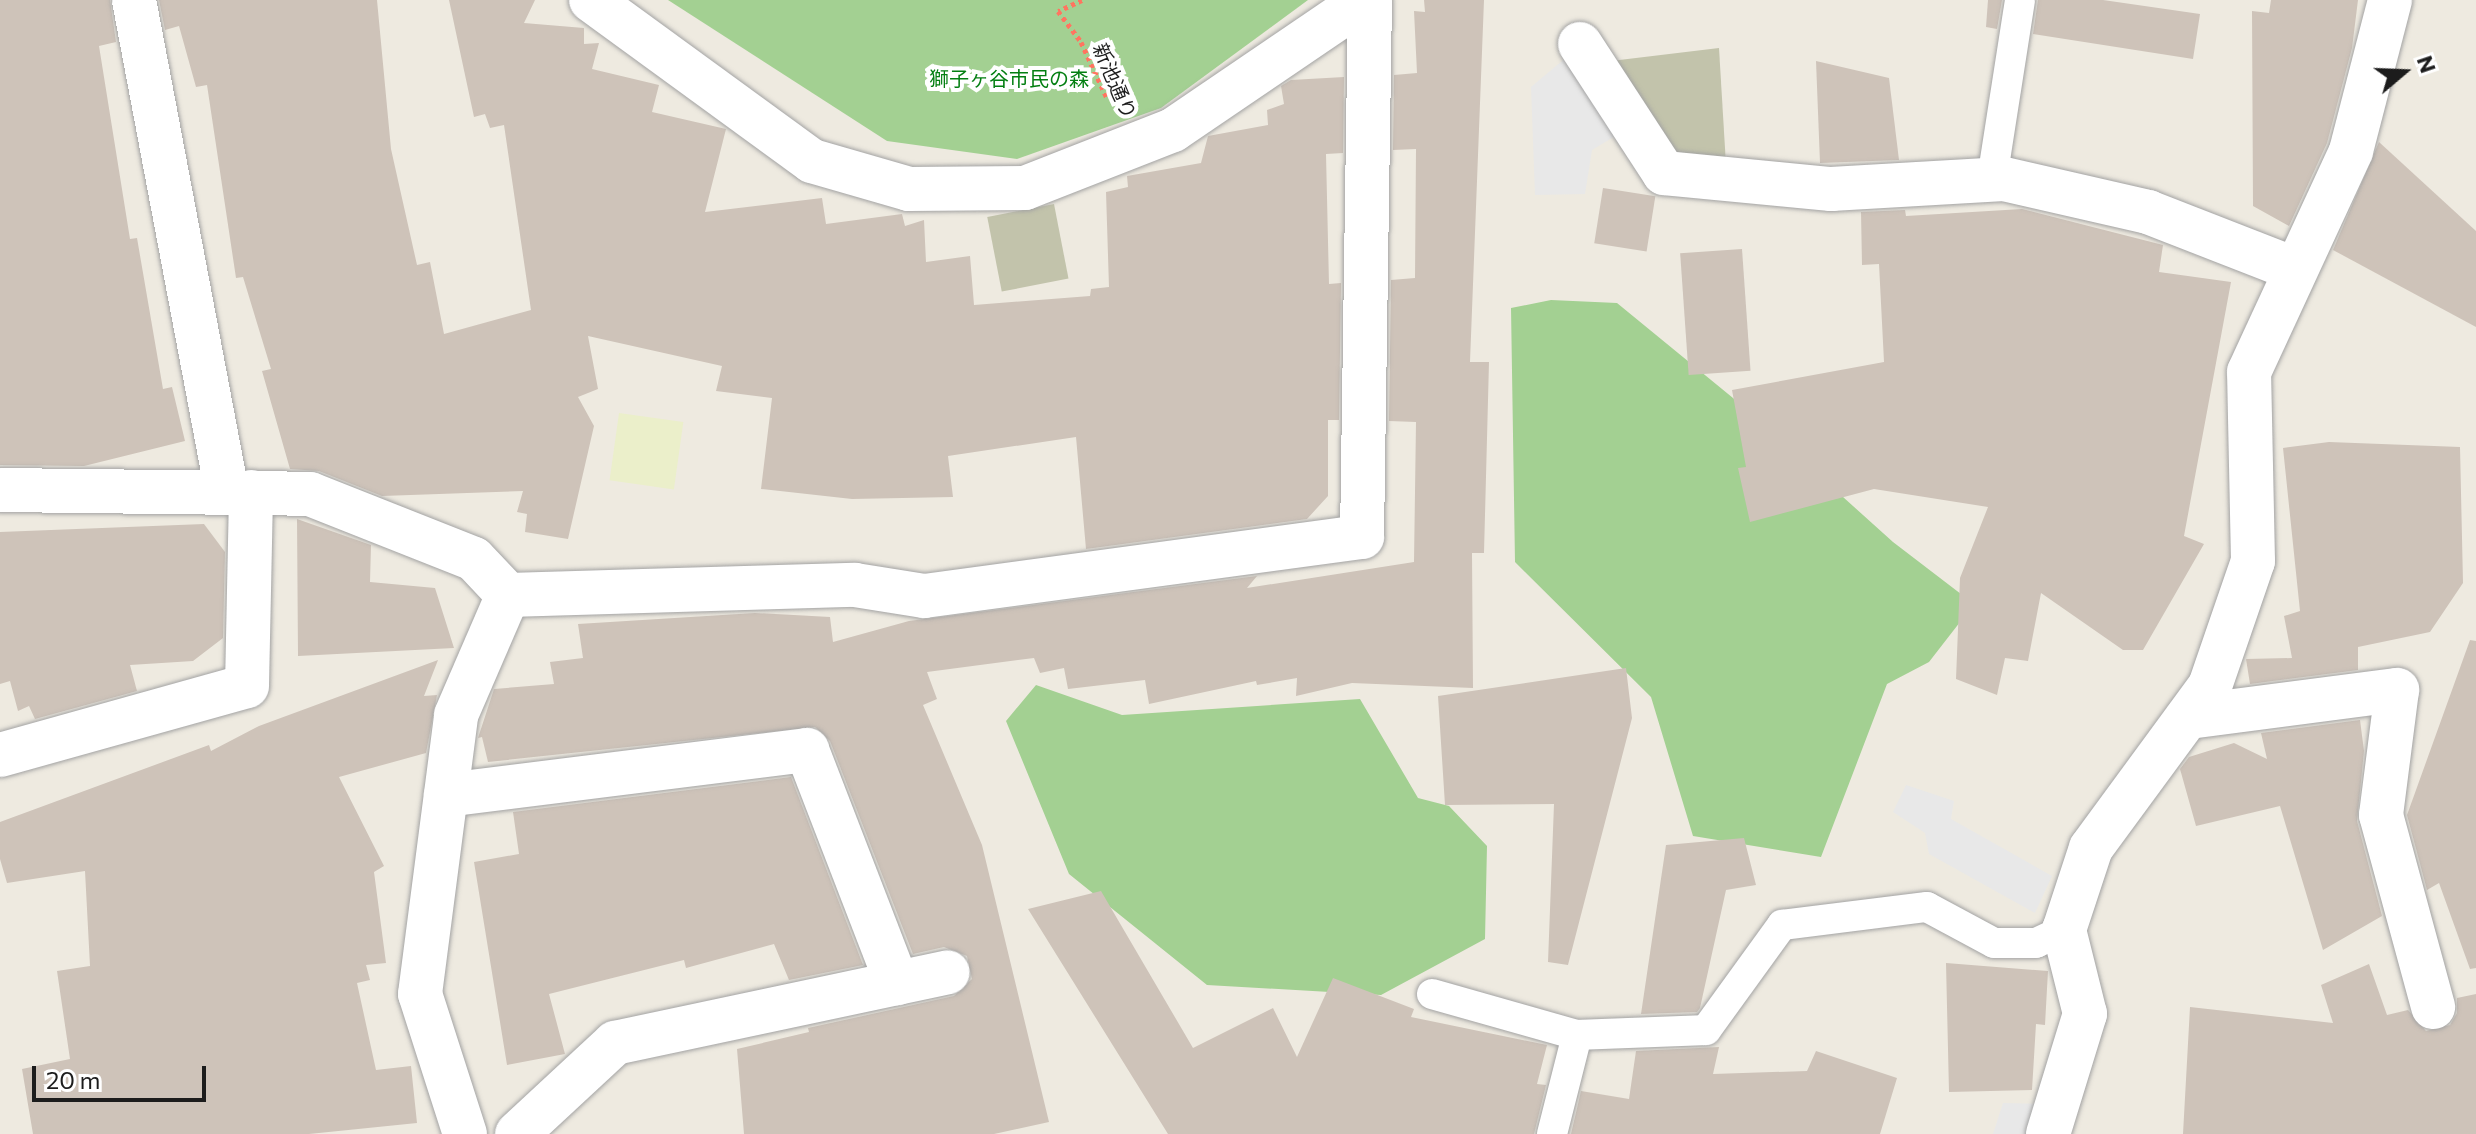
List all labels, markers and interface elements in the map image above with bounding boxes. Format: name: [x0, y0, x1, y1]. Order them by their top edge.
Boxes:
north arrow: [2364, 32, 2444, 112]
street label: 新池通り: [1088, 39, 1142, 123]
text: N: [2412, 52, 2443, 76]
park label: 獅子ヶ谷市民の森: [929, 66, 1089, 90]
scale bar: [36, 1050, 210, 1100]
text: 20 m: [46, 1065, 100, 1094]

